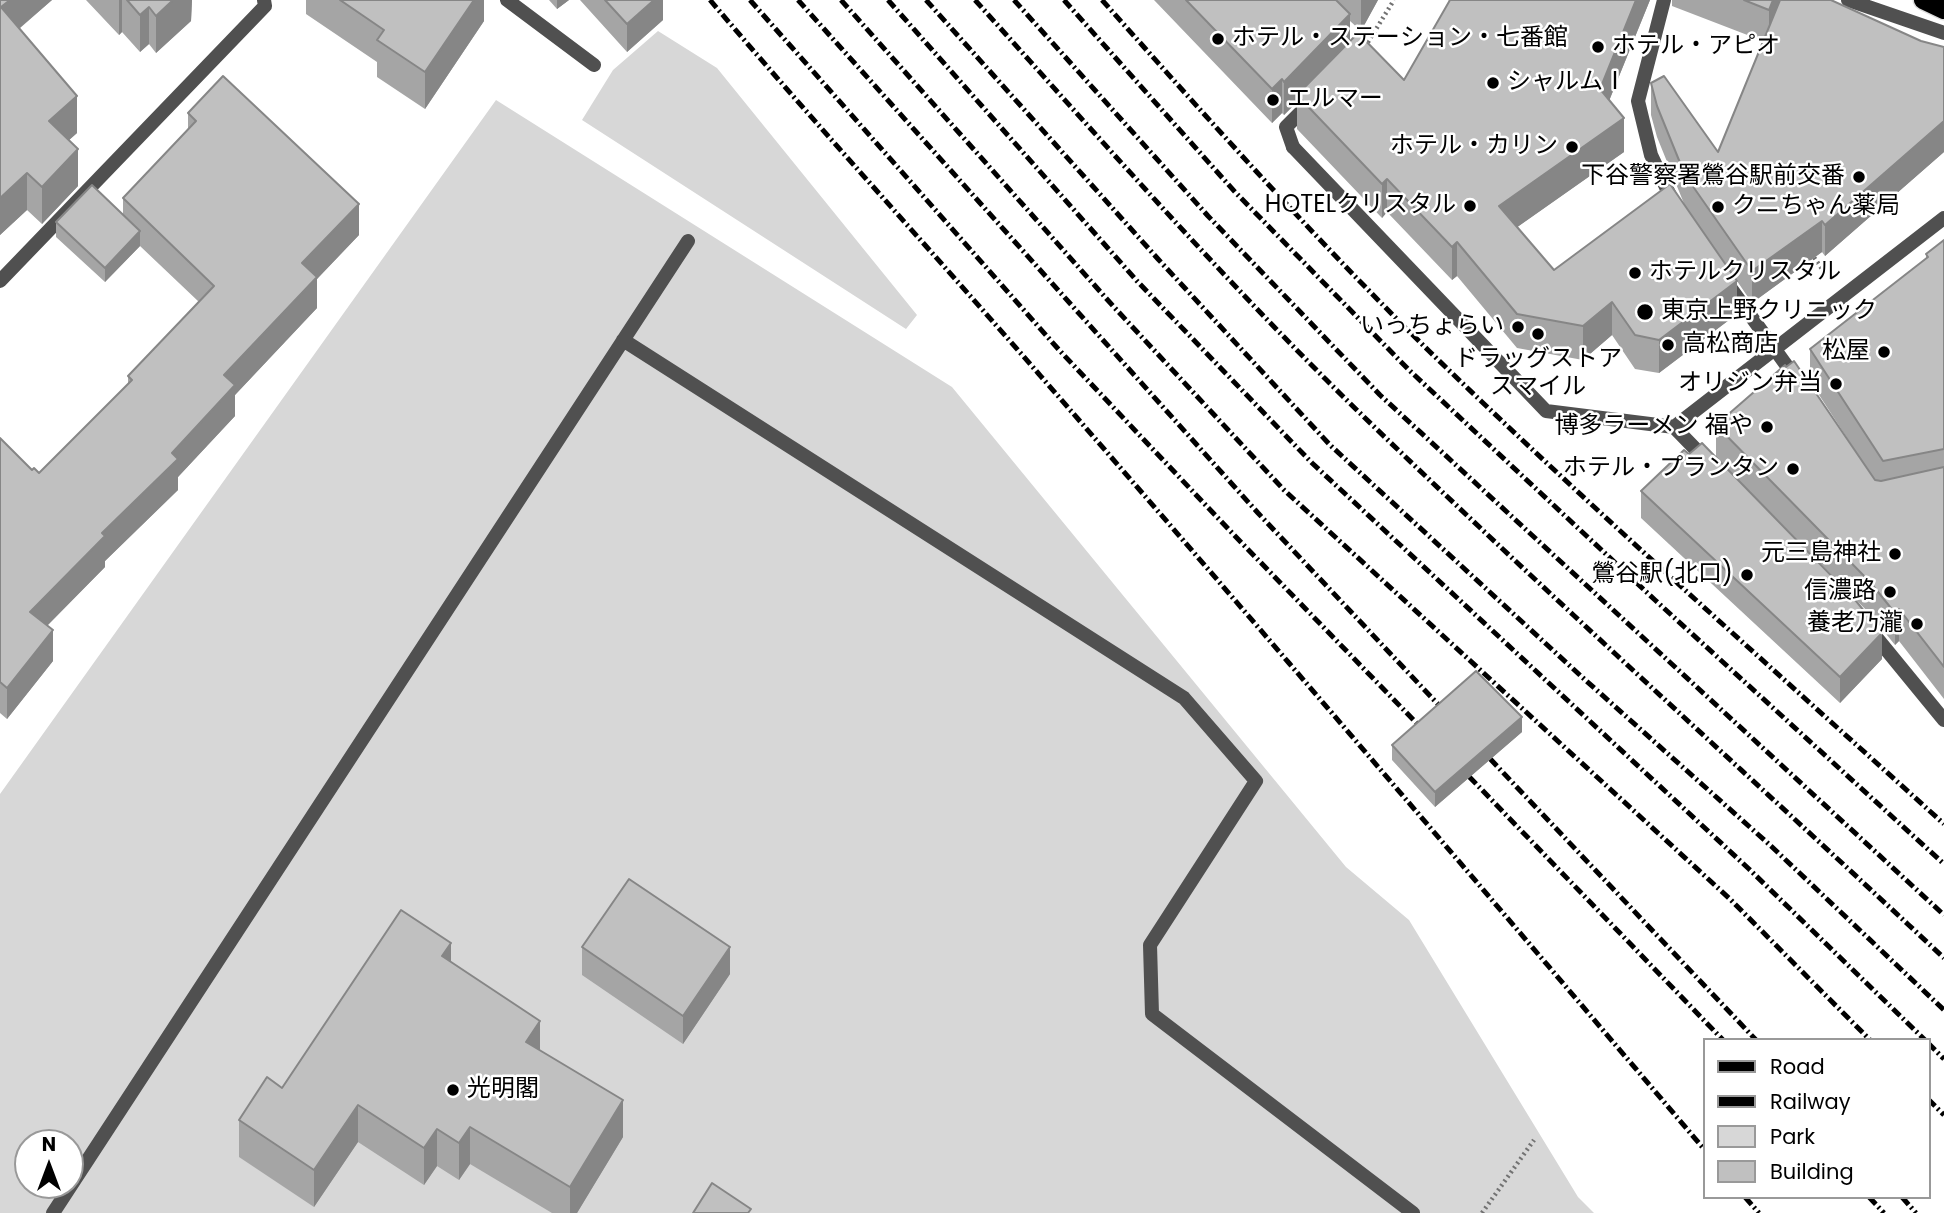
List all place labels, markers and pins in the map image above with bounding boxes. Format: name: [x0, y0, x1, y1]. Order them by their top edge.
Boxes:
place label: ホテル・ステーション・七番館: [1232, 25, 1568, 53]
marker: ホテル・ステーション・七番館: [1210, 31, 1226, 47]
place label: ホテル・アピオ: [1612, 33, 1780, 61]
marker: ホテル・アピオ: [1590, 39, 1606, 55]
place label: シャルムⅠ: [1507, 69, 1627, 97]
marker: シャルムⅠ: [1485, 75, 1501, 91]
place label: エルマー: [1287, 86, 1383, 114]
marker: エルマー: [1265, 92, 1281, 108]
place label: ホテル・カリン: [1390, 133, 1558, 161]
marker: ホテル・カリン: [1564, 139, 1580, 155]
place label: 下谷警察署鶯谷駅前交番: [1581, 163, 1845, 191]
marker: 下谷警察署鶯谷駅前交番: [1851, 169, 1867, 185]
place label: HOTELクリスタル: [1265, 192, 1456, 220]
place label: クニちゃん薬局: [1732, 193, 1900, 221]
marker: HOTELクリスタル: [1462, 198, 1478, 214]
marker: クニちゃん薬局: [1710, 199, 1726, 215]
place label: ホテルクリスタル: [1649, 259, 1841, 287]
marker: ホテルクリスタル: [1627, 265, 1643, 281]
place label: 東京上野クリニック: [1661, 298, 1877, 326]
marker: 東京上野クリニック: [1635, 302, 1655, 322]
place label: いっちょらい: [1360, 313, 1504, 341]
marker: いっちょらい: [1510, 319, 1526, 335]
marker: ドラッグストア スマイル: [1530, 326, 1546, 342]
place label: 高松商店: [1682, 331, 1778, 359]
marker: 高松商店: [1660, 337, 1676, 353]
place label: 松屋: [1822, 338, 1870, 366]
marker: 松屋: [1876, 344, 1892, 360]
place label: ドラッグストア スマイル: [1454, 346, 1622, 402]
place label: オリジン弁当: [1678, 370, 1822, 398]
marker: オリジン弁当: [1828, 376, 1844, 392]
place label: 博多ラーメン 福や: [1555, 413, 1753, 441]
marker: 博多ラーメン 福や: [1759, 419, 1775, 435]
place label: ホテル・プランタン: [1563, 455, 1779, 483]
marker: ホテル・プランタン: [1785, 461, 1801, 477]
place label: 元三島神社: [1761, 540, 1881, 568]
marker: 元三島神社: [1887, 546, 1903, 562]
place label: 鶯谷駅(北口): [1591, 561, 1733, 589]
marker: 鶯谷駅(北口): [1739, 567, 1755, 583]
place label: 信濃路: [1804, 578, 1876, 606]
marker: 信濃路: [1882, 584, 1898, 600]
place label: 養老乃瀧: [1807, 610, 1903, 638]
marker: 養老乃瀧: [1909, 616, 1925, 632]
place label: 光明閣: [467, 1076, 539, 1104]
marker: 光明閣: [445, 1082, 461, 1098]

